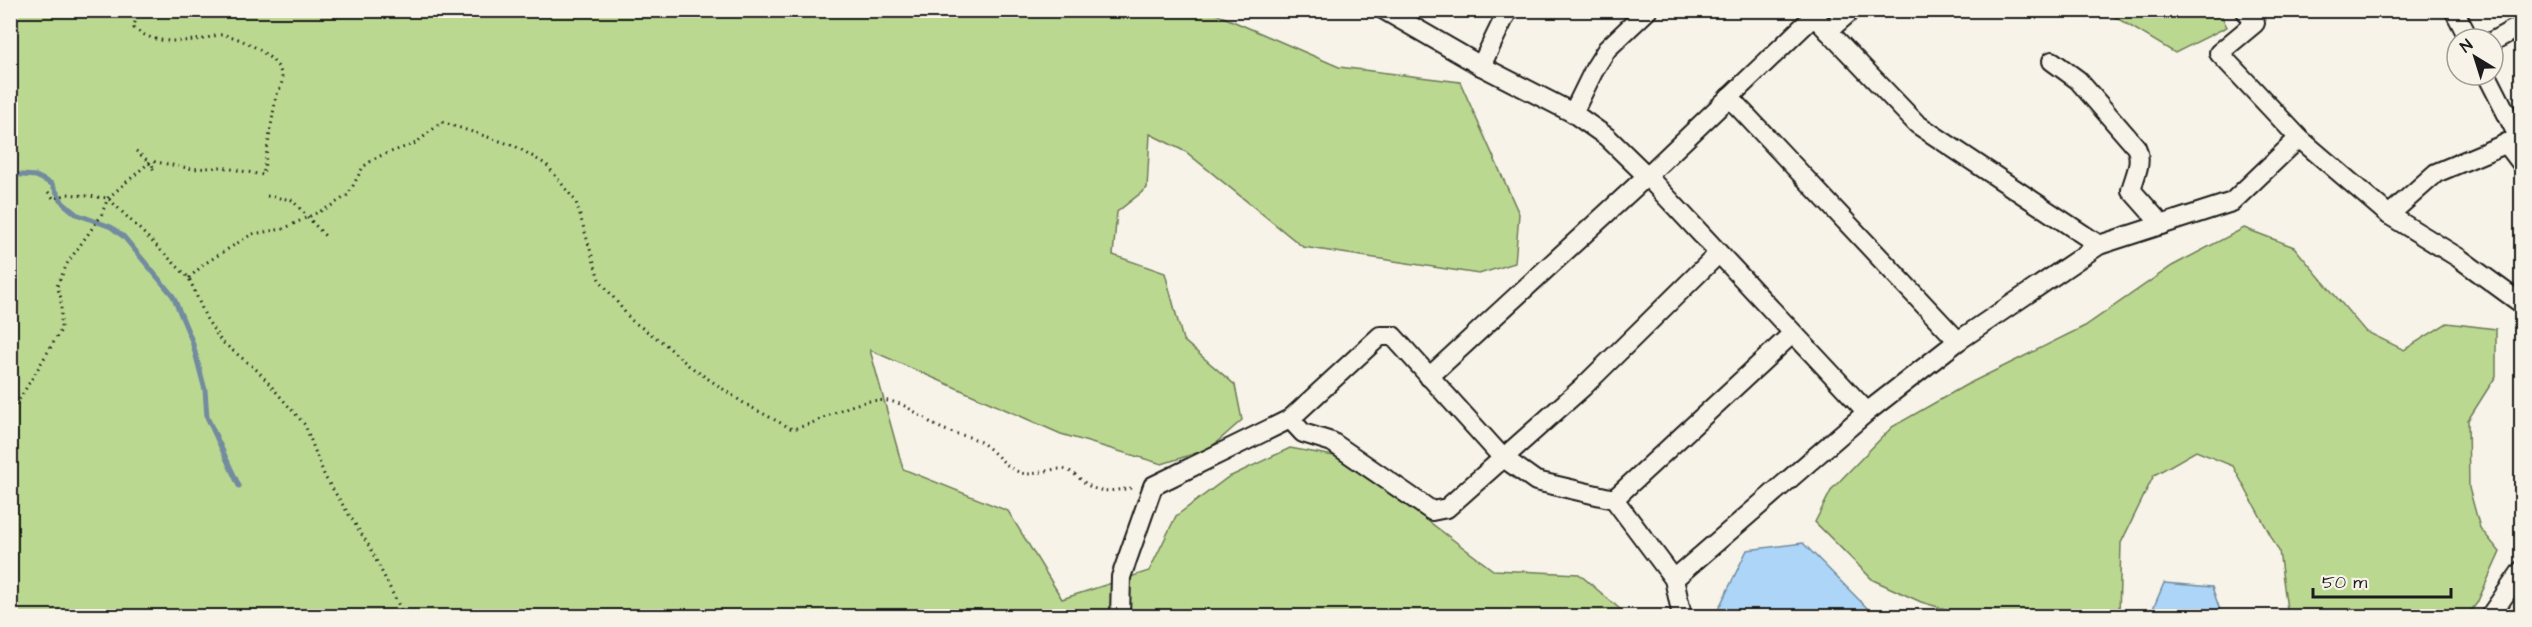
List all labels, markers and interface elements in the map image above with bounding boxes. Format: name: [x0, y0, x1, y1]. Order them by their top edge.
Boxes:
north arrow: [2445, 27, 2505, 87]
text: N: [2456, 34, 2477, 58]
scale bar: [2313, 561, 2451, 599]
text: 50 m: [2322, 570, 2367, 595]

